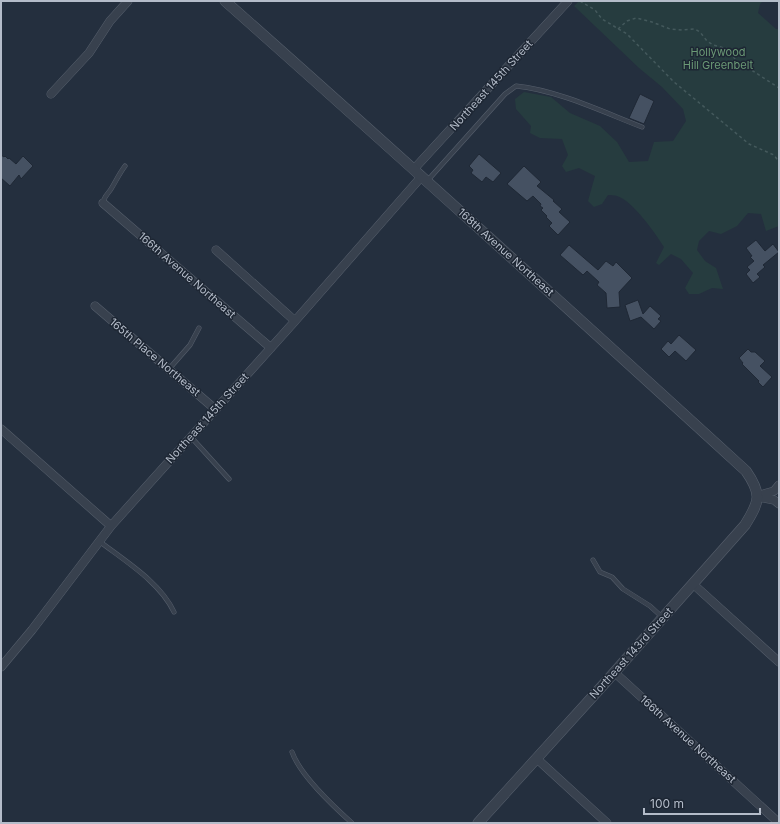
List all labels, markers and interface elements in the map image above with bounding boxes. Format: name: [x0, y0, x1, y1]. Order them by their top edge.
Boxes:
street label: Northeast 145th Street: [447, 37, 536, 133]
park label: Hollywood Hill Greenbelt: [683, 45, 754, 72]
street label: 168th Avenue Northeast: [455, 205, 557, 299]
street label: 166th Avenue Northeast: [135, 229, 239, 321]
street label: 165th Place Northeast: [107, 315, 204, 399]
street label: Northeast 145th Street: [163, 370, 252, 466]
street label: Northeast 143rd Street: [586, 604, 676, 701]
street label: 166th Avenue Northeast: [637, 692, 739, 786]
scale bar: [644, 790, 760, 816]
text: 100 m: [650, 796, 684, 811]

